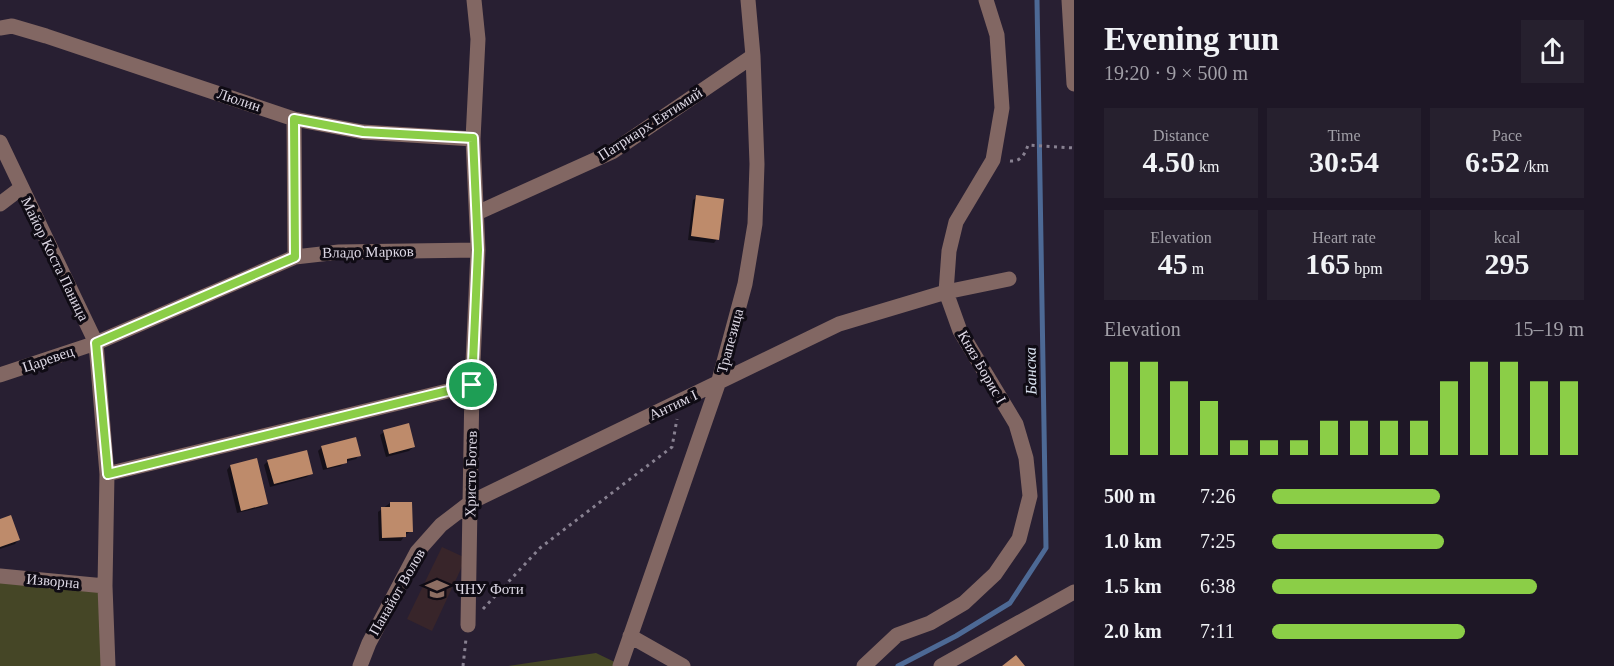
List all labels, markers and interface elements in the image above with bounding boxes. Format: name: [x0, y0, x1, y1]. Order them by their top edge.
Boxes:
button: share: [1521, 20, 1584, 83]
text: Evening run: [1104, 21, 1279, 57]
text: 19:20 · 9 × 500 m: [1104, 62, 1248, 84]
street label: Патриарх Евтимий: [595, 84, 705, 164]
street label: Люлин: [215, 86, 263, 114]
text: Distance: [1153, 127, 1209, 144]
text: Time: [1327, 127, 1361, 144]
text: Pace: [1492, 127, 1522, 144]
text: 4.50: [1143, 145, 1195, 178]
text: 30:54: [1309, 145, 1379, 178]
text: 6:52: [1465, 145, 1520, 178]
text: km: [1195, 158, 1219, 175]
text: /km: [1520, 158, 1549, 175]
street label: Майор Коста Паница: [18, 194, 92, 324]
text: Elevation: [1150, 229, 1212, 246]
text: Heart rate: [1312, 229, 1376, 246]
text: kcal: [1494, 229, 1520, 246]
street label: Владо Марков: [322, 243, 414, 261]
text: 45: [1158, 247, 1188, 280]
text: 165: [1305, 247, 1350, 280]
text: 295: [1485, 247, 1530, 280]
text: m: [1188, 260, 1204, 277]
text: bpm: [1350, 260, 1383, 277]
street label: Трапезица: [714, 307, 746, 375]
text: Elevation: [1104, 318, 1181, 340]
text: 15–19 m: [1513, 318, 1584, 340]
street label: Княз Борис I: [955, 328, 1009, 406]
street label: Царевец: [20, 343, 76, 375]
water label: Банска: [1022, 347, 1039, 396]
pin: [446, 359, 497, 410]
icon: arrive: [455, 368, 488, 401]
street label: Антим I: [646, 387, 700, 423]
street label: Христо Ботев: [462, 430, 480, 518]
text: 500 m: [1104, 485, 1156, 507]
text: 7:26: [1200, 485, 1236, 507]
text: 1.0 km: [1104, 530, 1162, 552]
text: 7:25: [1200, 530, 1236, 552]
street label: Панайот Волов: [366, 546, 428, 638]
street label: Изворна: [26, 571, 81, 591]
text: 1.5 km: [1104, 575, 1162, 597]
text: 6:38: [1200, 575, 1236, 597]
school or university icon: ЧНУ Фоти: [424, 576, 450, 602]
place label: ЧНУ Фоти: [455, 581, 524, 597]
text: 2.0 km: [1104, 620, 1162, 642]
text: 7:11: [1200, 620, 1235, 642]

